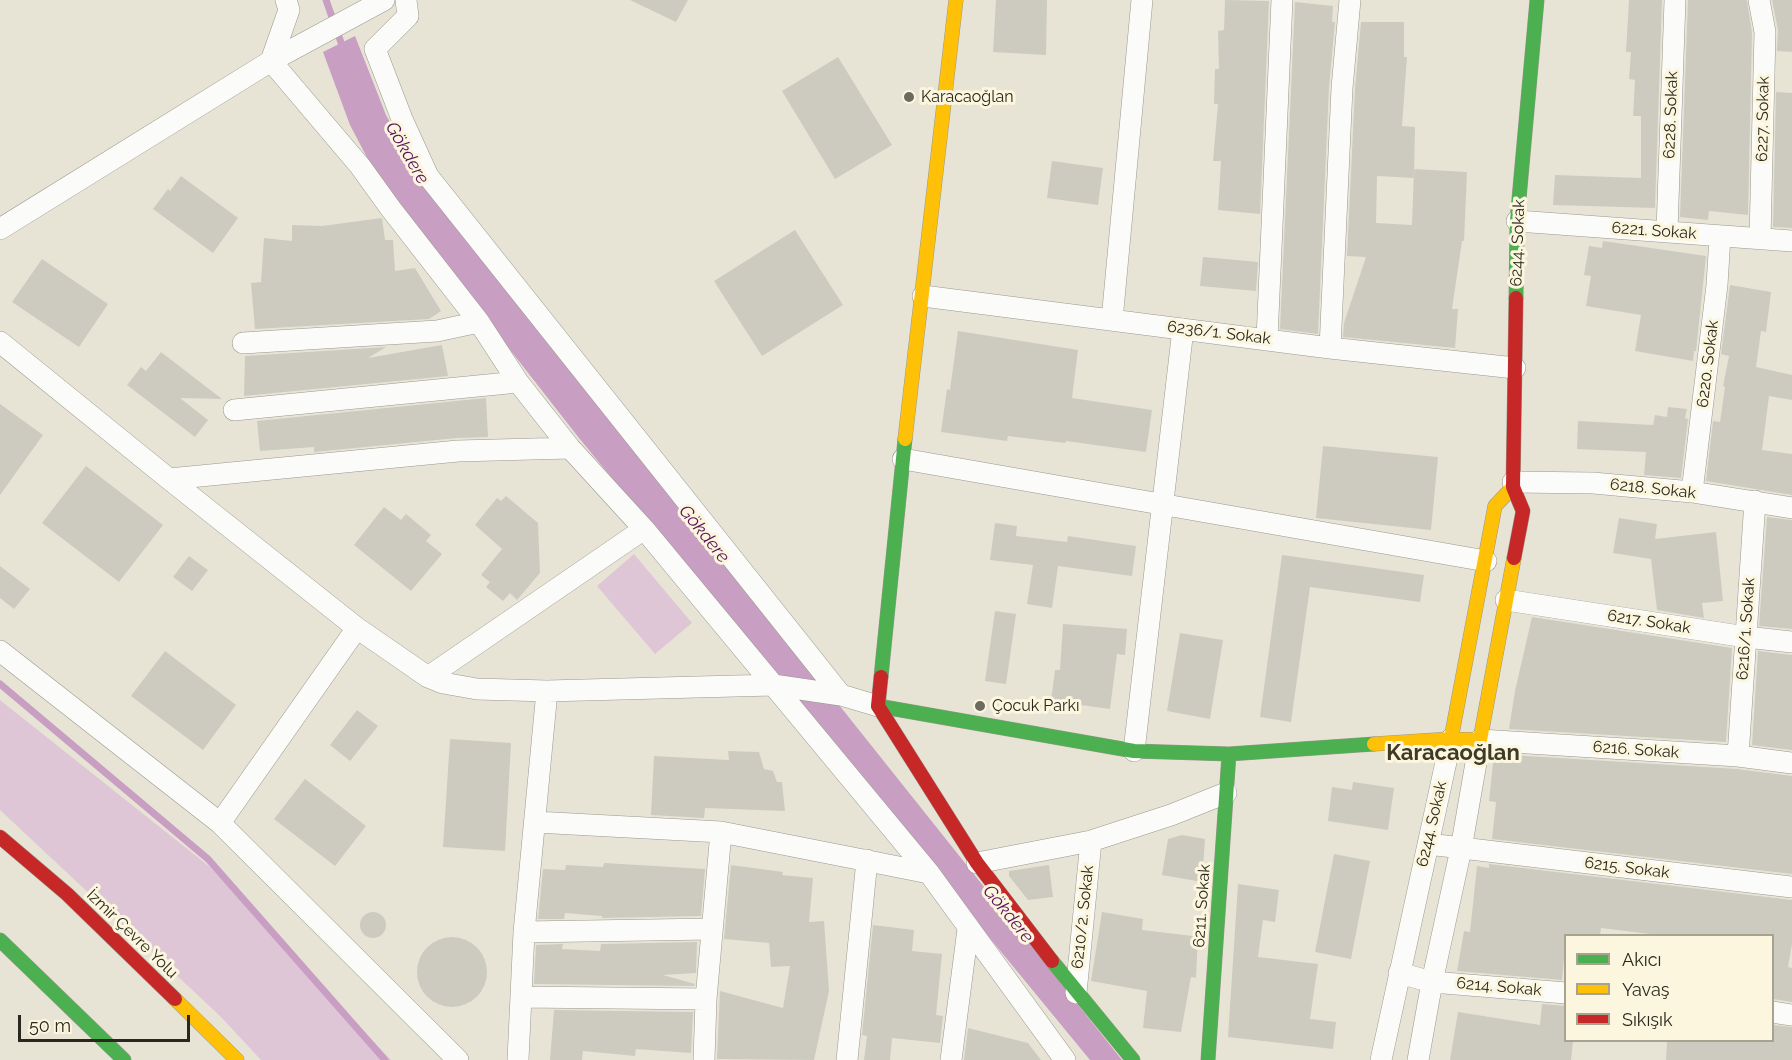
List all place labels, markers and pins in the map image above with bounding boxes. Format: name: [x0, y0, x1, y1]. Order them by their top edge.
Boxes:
place label: Karacaoğlan: [921, 87, 1014, 107]
marker: Karacaoğlan: [902, 90, 916, 104]
place label: Çocuk Parkı: [992, 696, 1080, 716]
marker: Çocuk Parkı: [973, 699, 987, 713]

